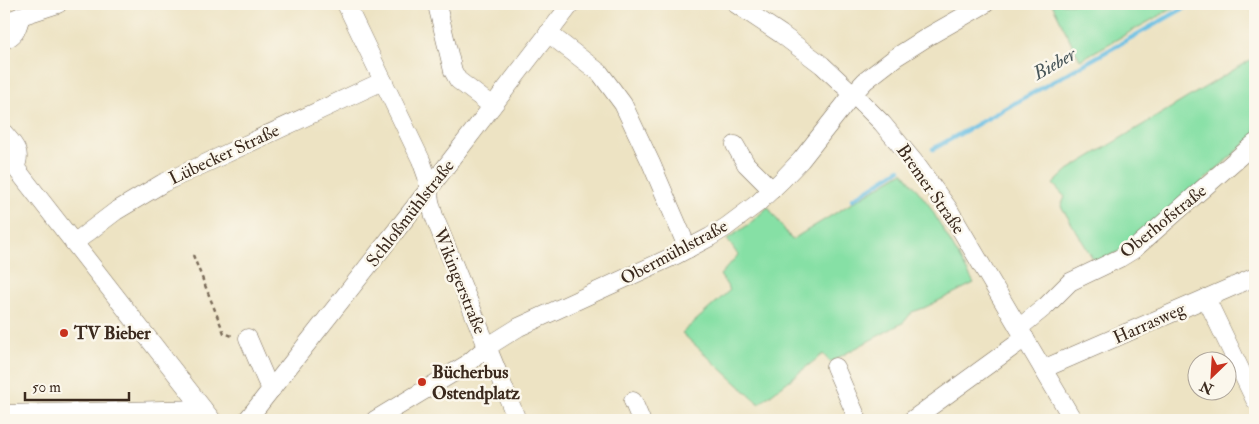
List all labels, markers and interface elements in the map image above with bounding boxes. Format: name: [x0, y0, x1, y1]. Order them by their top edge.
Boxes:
water label: Bieber: [1028, 42, 1081, 86]
street label: Lübecker Straße: [165, 119, 284, 190]
street label: Bremer Straße: [891, 140, 970, 239]
street label: Schloßmühlstraße: [361, 155, 460, 272]
street label: Oberhofstraße: [1115, 179, 1212, 263]
street label: Obermühlstraße: [617, 214, 732, 290]
street label: Wikingerstraße: [427, 224, 491, 338]
street label: Harrasweg: [1110, 297, 1190, 350]
place label: TV Bieber: [73, 322, 151, 345]
marker: TV Bieber: [58, 327, 70, 339]
north arrow: [1186, 352, 1236, 402]
place label: Bücherbus Ostendplatz: [432, 361, 520, 405]
scale bar: [25, 369, 129, 401]
marker: Bücherbus Ostendplatz: [416, 376, 428, 388]
text: N: [1197, 377, 1217, 398]
text: 50 m: [32, 378, 61, 397]

